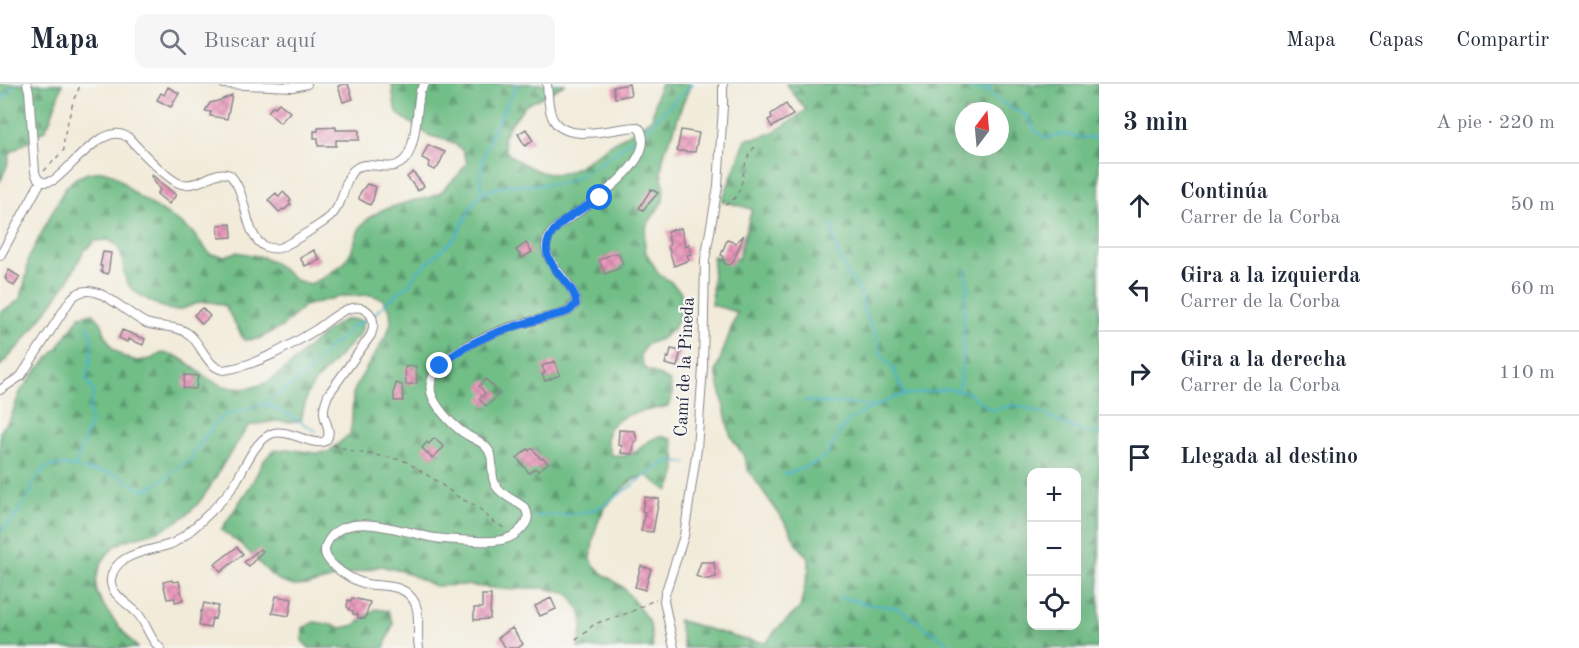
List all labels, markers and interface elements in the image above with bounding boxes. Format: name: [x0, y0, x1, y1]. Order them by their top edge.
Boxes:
search box: [135, 14, 555, 68]
icon: search: [156, 25, 189, 58]
text: Mapa: [30, 27, 99, 55]
text: Buscar aquí: [204, 30, 315, 52]
text: Mapa: [1286, 30, 1336, 51]
text: Capas: [1369, 30, 1423, 51]
text: Compartir: [1456, 30, 1549, 51]
north arrow: [955, 102, 1009, 156]
text: 3 min: [1123, 110, 1188, 136]
text: A pie · 220 m: [1436, 113, 1555, 133]
text: Continúa: [1180, 181, 1268, 203]
route start: [586, 184, 612, 210]
icon: ahead: [1123, 189, 1156, 222]
text: 50 m: [1510, 195, 1555, 215]
text: Carrer de la Corba: [1180, 208, 1340, 228]
text: Gira a la izquierda: [1180, 265, 1360, 287]
icon: left: [1123, 273, 1156, 306]
text: 60 m: [1510, 279, 1555, 299]
text: Carrer de la Corba: [1180, 292, 1340, 312]
street label: Camí de la Pineda: [672, 297, 698, 437]
text: Gira a la derecha: [1180, 349, 1347, 371]
route end: [426, 352, 452, 378]
icon: right: [1123, 357, 1156, 390]
text: 110 m: [1499, 363, 1555, 383]
text: Carrer de la Corba: [1180, 376, 1340, 396]
icon: arrive: [1123, 441, 1156, 474]
text: Llegada al destino: [1180, 446, 1358, 468]
map controls: [1027, 468, 1081, 630]
button: +: [1027, 468, 1081, 522]
button: −: [1027, 522, 1081, 576]
button: locate: [1027, 576, 1081, 630]

